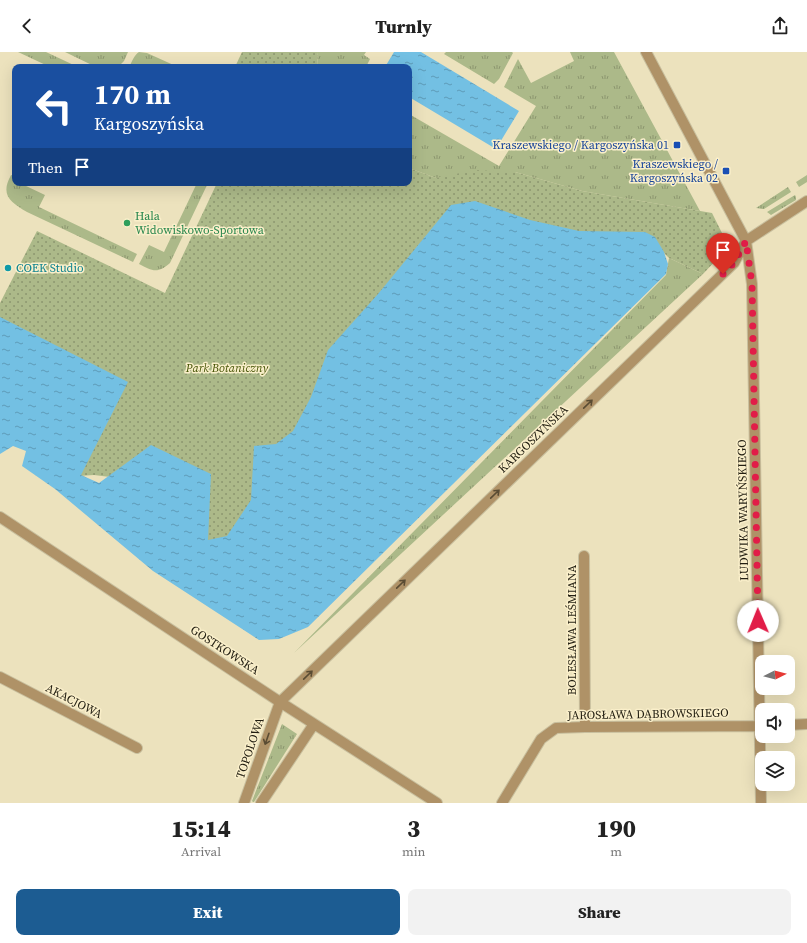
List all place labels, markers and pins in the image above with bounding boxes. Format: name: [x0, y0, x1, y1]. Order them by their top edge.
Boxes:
place label: Kraszewskiego / Kargoszyńska 01: [492, 137, 669, 153]
marker: Kraszewskiego / Kargoszyńska 01: [672, 140, 682, 150]
place label: Kraszewskiego / Kargoszyńska 02: [630, 156, 718, 186]
marker: Kraszewskiego / Kargoszyńska 02: [721, 166, 731, 176]
place label: Hala Widowiskowo-Sportowa: [135, 208, 265, 238]
marker: Hala Widowiskowo-Sportowa: [122, 218, 132, 228]
pin: [706, 233, 740, 274]
place label: COEK Studio: [16, 260, 84, 276]
marker: COEK Studio: [3, 263, 13, 273]

